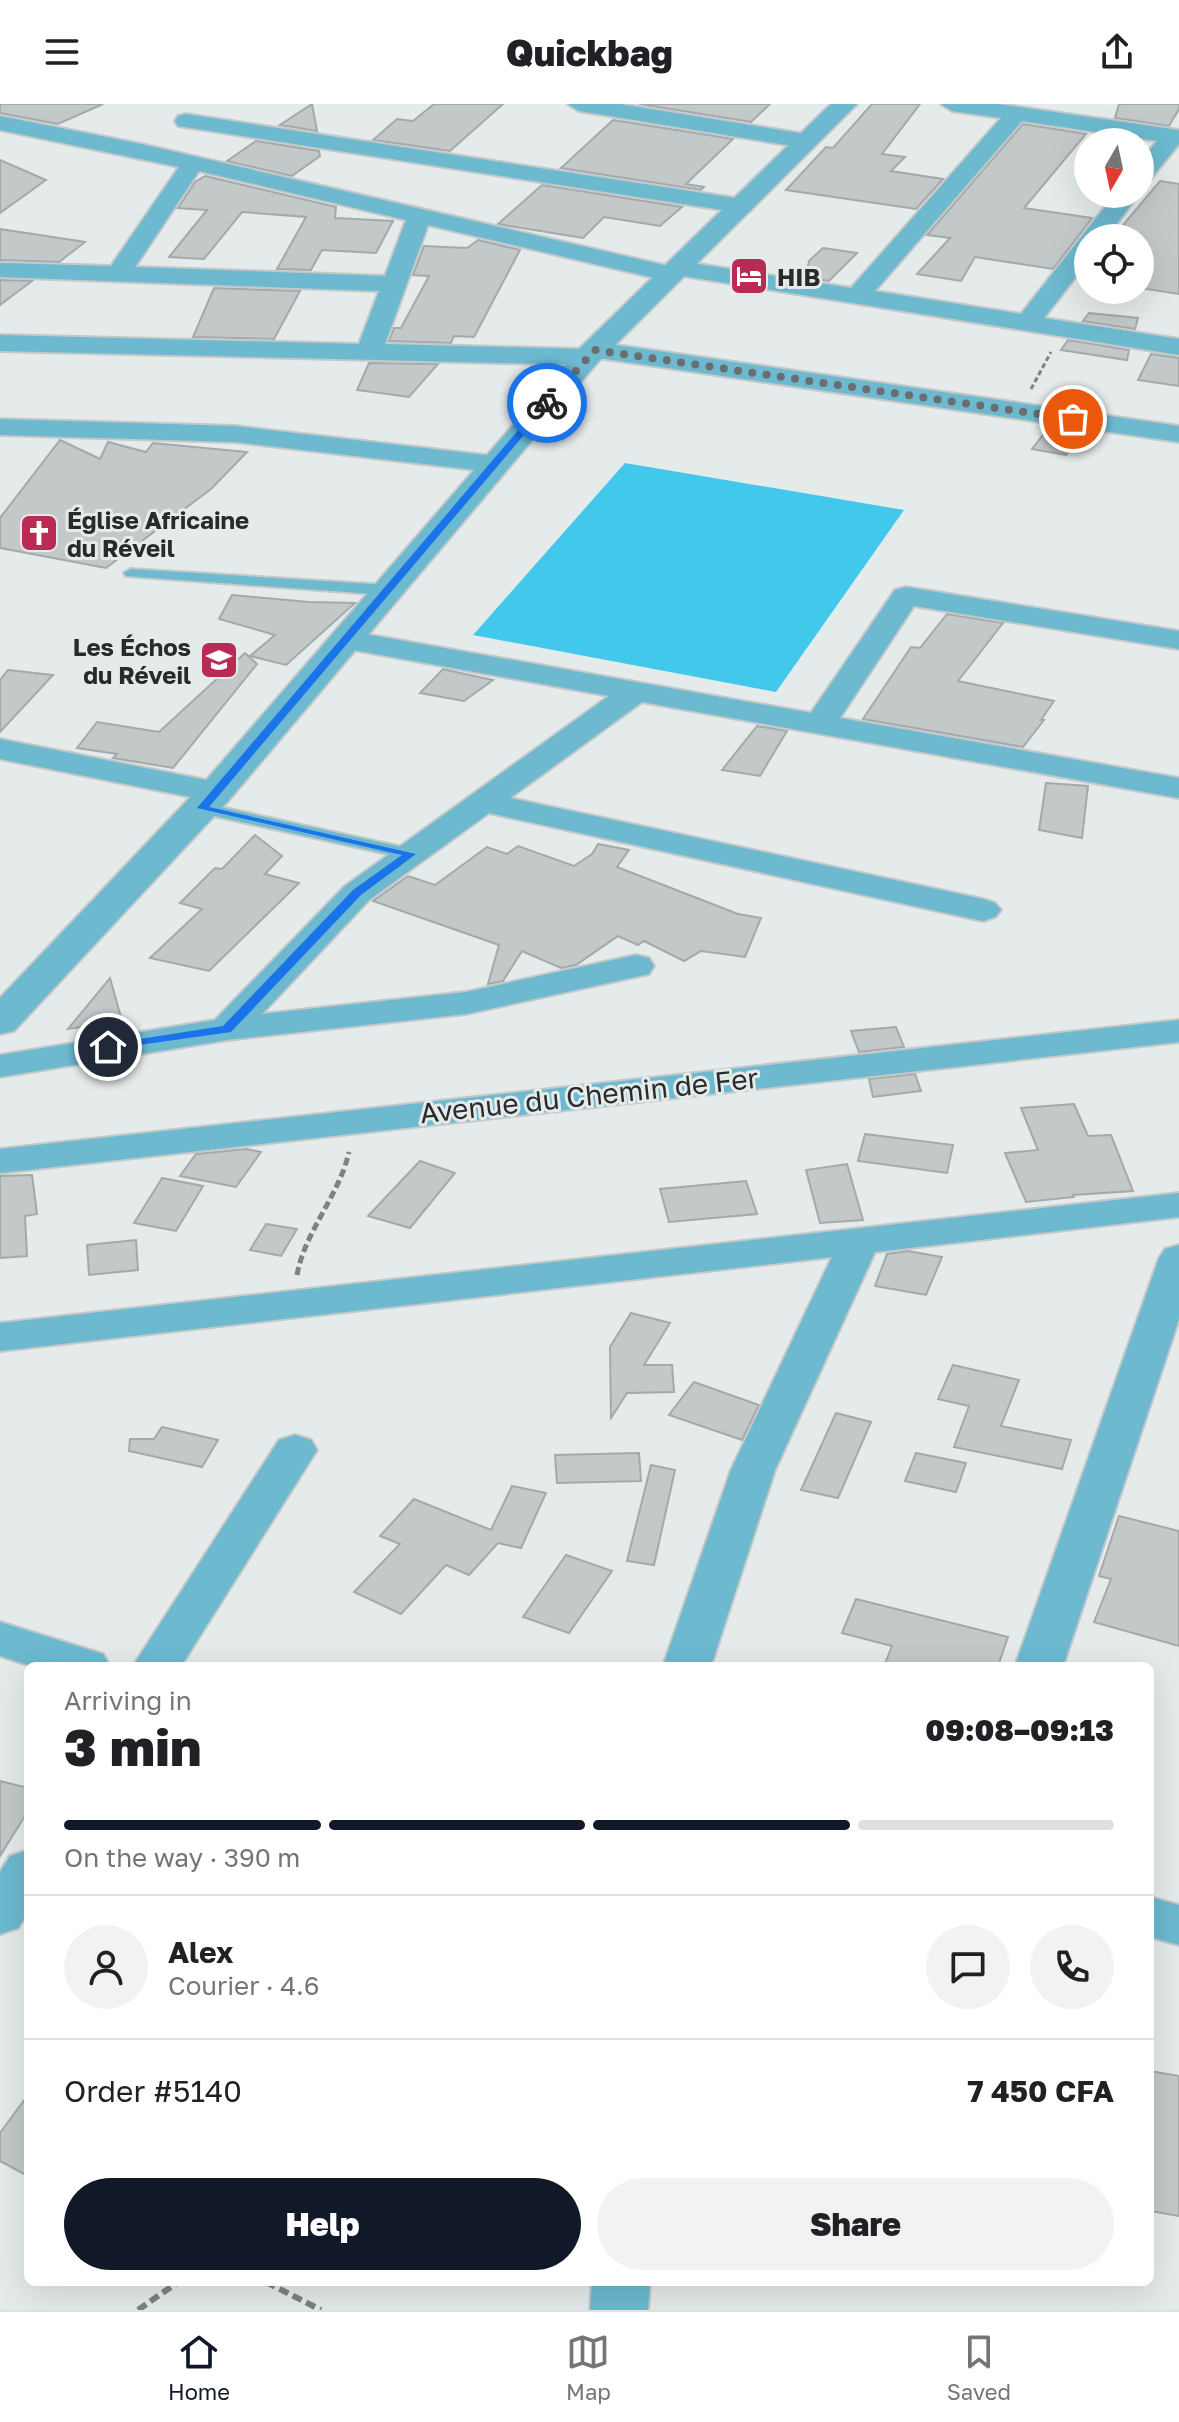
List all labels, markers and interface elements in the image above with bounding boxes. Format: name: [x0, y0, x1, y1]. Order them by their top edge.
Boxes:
icon: menu: [40, 30, 84, 74]
icon: share: [1095, 30, 1139, 74]
text: Quickbag: [506, 31, 673, 74]
north arrow: [1074, 128, 1154, 208]
map controls: [1074, 128, 1154, 304]
button: locate: [1074, 224, 1154, 304]
hotel icon: HIB: [728, 255, 770, 297]
place label: HIB: [777, 262, 820, 291]
courier: [507, 363, 587, 443]
icon: bike: [525, 381, 569, 425]
pin: [1039, 385, 1107, 453]
icon: bag: [1051, 397, 1095, 441]
place label: Église Africaine du Réveil: [67, 505, 249, 562]
church icon: Église Africaine du Réveil: [18, 512, 60, 554]
place label: Les Échos du Réveil: [73, 632, 191, 689]
school or university icon: Les Échos du Réveil: [198, 639, 240, 681]
pin: [74, 1013, 142, 1081]
icon: home: [86, 1025, 130, 1069]
street label: Avenue du Chemin de Fer: [418, 1061, 760, 1129]
text: Arriving in: [64, 1685, 192, 1716]
text: 09:08–09:13: [925, 1712, 1114, 1748]
text: 3 min: [64, 1715, 201, 1777]
text: On the way · 390 m: [64, 1842, 300, 1873]
button: person: [64, 1925, 148, 2009]
button: chat: [926, 1925, 1010, 2009]
button: phone: [1030, 1925, 1114, 2009]
text: Alex: [168, 1934, 233, 1970]
text: Courier · 4.6: [168, 1970, 320, 2001]
text: Order #5140: [64, 2073, 242, 2109]
text: 7 450 CFA: [967, 2073, 1114, 2109]
button: Help: [64, 2178, 581, 2270]
button: Share: [597, 2178, 1114, 2270]
tab: Home: [168, 2330, 230, 2405]
tab: Map: [566, 2330, 611, 2405]
tab: Saved: [947, 2330, 1011, 2405]

